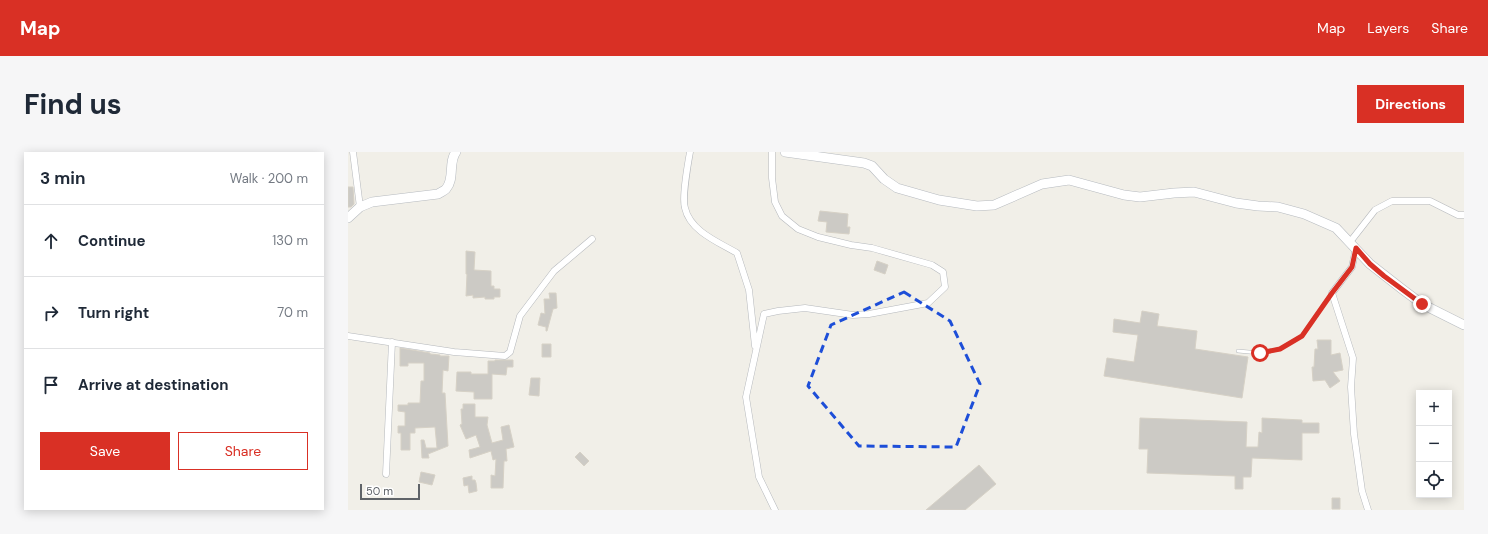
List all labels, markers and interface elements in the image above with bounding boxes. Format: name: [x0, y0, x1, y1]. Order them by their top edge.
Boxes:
text: Map: [20, 16, 60, 41]
text: Map: [1317, 19, 1345, 37]
text: Layers: [1367, 19, 1409, 37]
text: Share: [1431, 19, 1468, 37]
button: Directions: [1357, 85, 1464, 123]
text: Find us: [24, 86, 122, 123]
text: 3 min: [40, 167, 85, 189]
text: Walk · 200 m: [230, 170, 308, 187]
icon: ahead: [40, 230, 62, 252]
text: Continue: [78, 231, 146, 251]
text: 130 m: [272, 232, 308, 249]
route end: [1413, 295, 1431, 313]
icon: right: [40, 302, 62, 324]
text: Turn right: [78, 303, 149, 323]
text: 70 m: [277, 304, 308, 321]
route start: [1251, 344, 1269, 362]
icon: arrive: [40, 374, 62, 396]
text: Arrive at destination: [78, 375, 229, 395]
map controls: [1416, 390, 1452, 498]
button: +: [1416, 390, 1452, 426]
button: −: [1416, 426, 1452, 462]
button: Save: [40, 432, 170, 470]
button: Share: [178, 432, 308, 470]
button: locate: [1416, 462, 1452, 498]
scale bar: [360, 482, 420, 501]
text: 50 m: [366, 484, 393, 498]

